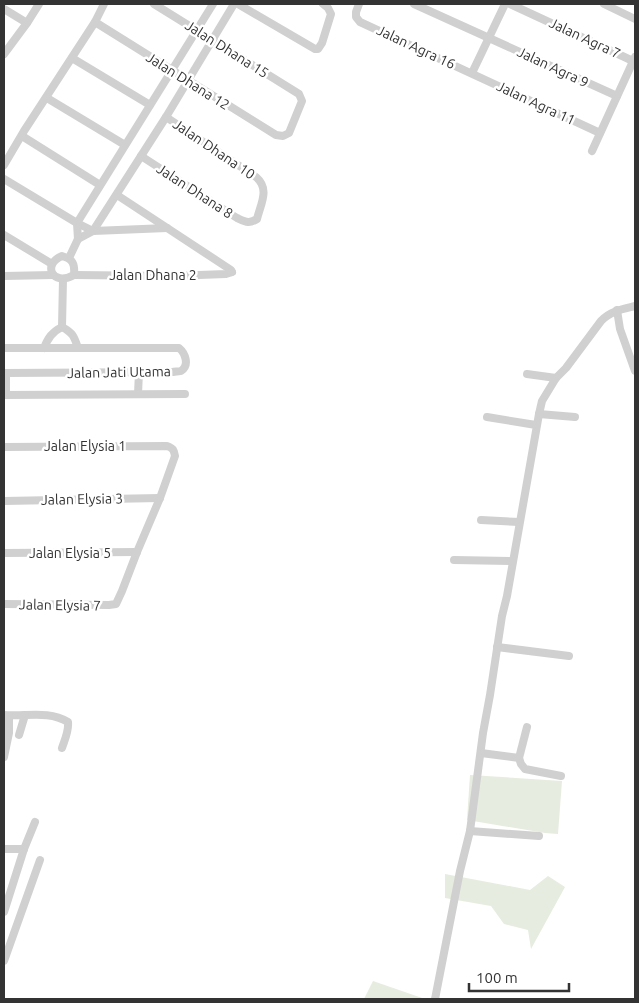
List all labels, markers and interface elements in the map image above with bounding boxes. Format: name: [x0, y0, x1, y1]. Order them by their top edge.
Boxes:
street label: Jalan Agra 7: [547, 14, 623, 62]
street label: Jalan Dhana 15: [182, 17, 272, 81]
street label: Jalan Agra 16: [374, 22, 458, 72]
street label: Jalan Agra 9: [515, 43, 591, 91]
street label: Jalan Dhana 12: [143, 49, 233, 113]
street label: Jalan Agra 11: [494, 78, 578, 128]
street label: Jalan Dhana 10: [170, 116, 258, 182]
street label: Jalan Dhana 8: [154, 160, 236, 222]
street label: Jalan Dhana 2: [109, 267, 197, 283]
street label: Jalan Jati Utama: [67, 363, 171, 381]
street label: Jalan Elysia 1: [44, 438, 126, 454]
street label: Jalan Elysia 3: [41, 490, 123, 508]
street label: Jalan Elysia 5: [29, 545, 111, 561]
street label: Jalan Elysia 7: [19, 596, 101, 614]
scale bar: [469, 960, 569, 992]
text: 100 m: [476, 969, 518, 986]

